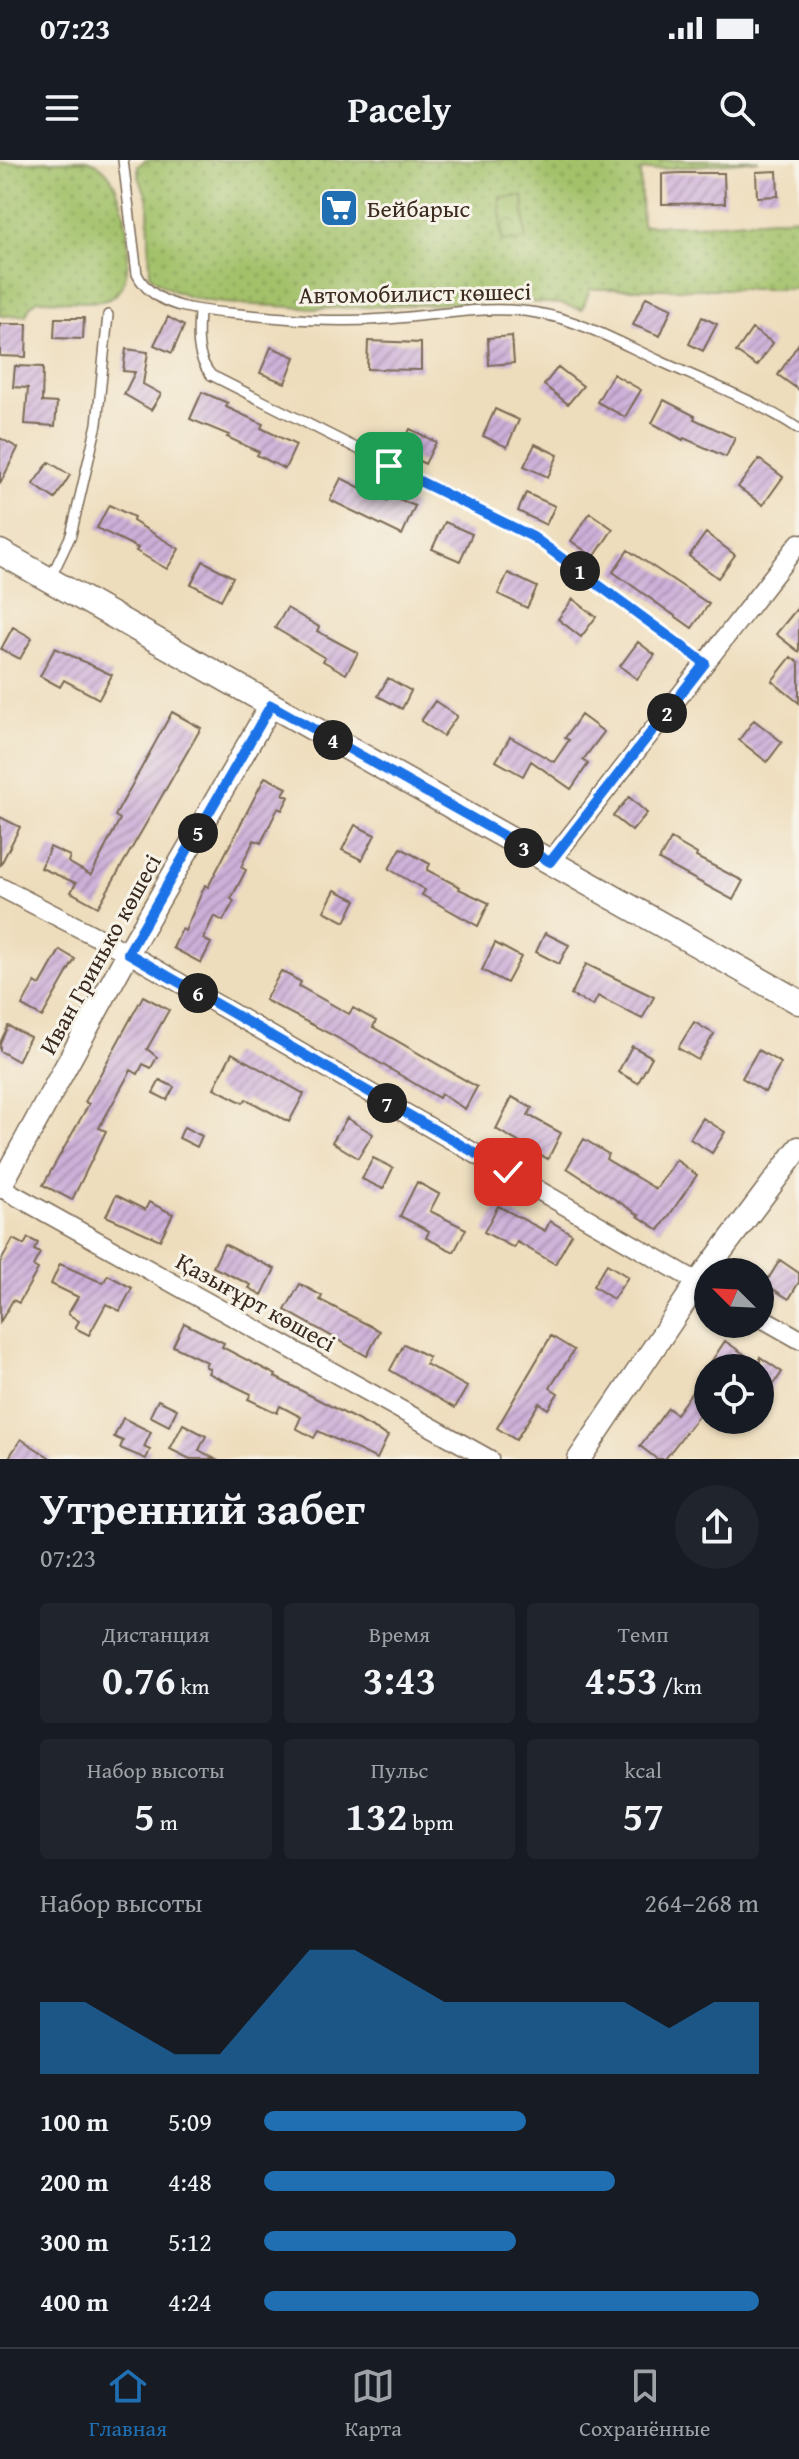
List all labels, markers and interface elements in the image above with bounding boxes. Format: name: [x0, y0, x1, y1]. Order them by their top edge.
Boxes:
text: 07:23: [40, 6, 111, 50]
text: Pacely: [348, 82, 451, 135]
icon: menu: [40, 86, 84, 130]
icon: search: [715, 86, 759, 130]
supermarket icon: Бейбарыс: [318, 187, 360, 229]
place label: Бейбарыс: [367, 191, 471, 226]
street label: Автомобилист көшесі: [298, 273, 532, 313]
pin: [355, 432, 423, 500]
icon: arrive: [367, 444, 411, 488]
pin: 1: [560, 551, 600, 591]
text: 1: [574, 555, 586, 587]
pin: 2: [647, 693, 687, 733]
text: 2: [661, 697, 673, 729]
pin: 4: [313, 720, 353, 760]
text: 4: [327, 724, 339, 756]
pin: 5: [178, 813, 218, 853]
text: 5: [192, 817, 204, 849]
pin: 3: [504, 828, 544, 868]
text: 3: [518, 832, 530, 864]
street label: Иван Гринько көшесі: [30, 847, 170, 1061]
pin: 6: [178, 973, 218, 1013]
text: 6: [192, 977, 204, 1009]
pin: 7: [367, 1083, 407, 1123]
text: 7: [381, 1087, 393, 1119]
pin: [474, 1138, 542, 1206]
icon: check: [486, 1150, 530, 1194]
street label: Қазығұрт көшесі: [170, 1244, 343, 1361]
north arrow: [694, 1258, 774, 1338]
map controls: [694, 1258, 774, 1434]
button: locate: [694, 1354, 774, 1434]
text: Утренний забег: [40, 1476, 365, 1540]
button: share: [675, 1485, 759, 1569]
text: 07:23: [40, 1538, 96, 1577]
text: Дистанция: [102, 1618, 210, 1650]
text: Время: [369, 1618, 430, 1650]
text: Темп: [618, 1618, 669, 1650]
text: 0.76: [102, 1650, 176, 1709]
text: 3:43: [363, 1650, 436, 1709]
text: 4:53: [584, 1650, 658, 1709]
text: km: [176, 1670, 210, 1702]
text: /km: [658, 1670, 702, 1702]
text: Набор высоты: [87, 1754, 225, 1786]
text: Пульс: [371, 1754, 428, 1786]
text: kcal: [624, 1754, 662, 1786]
text: 5: [134, 1786, 155, 1845]
text: 132: [345, 1786, 408, 1845]
text: 57: [622, 1786, 664, 1845]
text: m: [155, 1806, 178, 1838]
text: bpm: [408, 1806, 454, 1838]
text: Набор высоты: [40, 1883, 202, 1922]
text: 264–268 m: [645, 1883, 759, 1922]
text: 100 m: [40, 2102, 108, 2141]
text: 5:09: [168, 2102, 212, 2141]
text: 200 m: [40, 2162, 108, 2201]
text: 4:48: [168, 2162, 212, 2201]
text: 300 m: [40, 2222, 108, 2261]
text: 5:12: [168, 2222, 212, 2261]
text: 400 m: [40, 2282, 108, 2321]
text: 4:24: [168, 2282, 212, 2321]
tab: Главная: [89, 2364, 167, 2444]
tab: Карта: [345, 2364, 402, 2444]
tab: Сохранённые: [579, 2364, 710, 2444]

